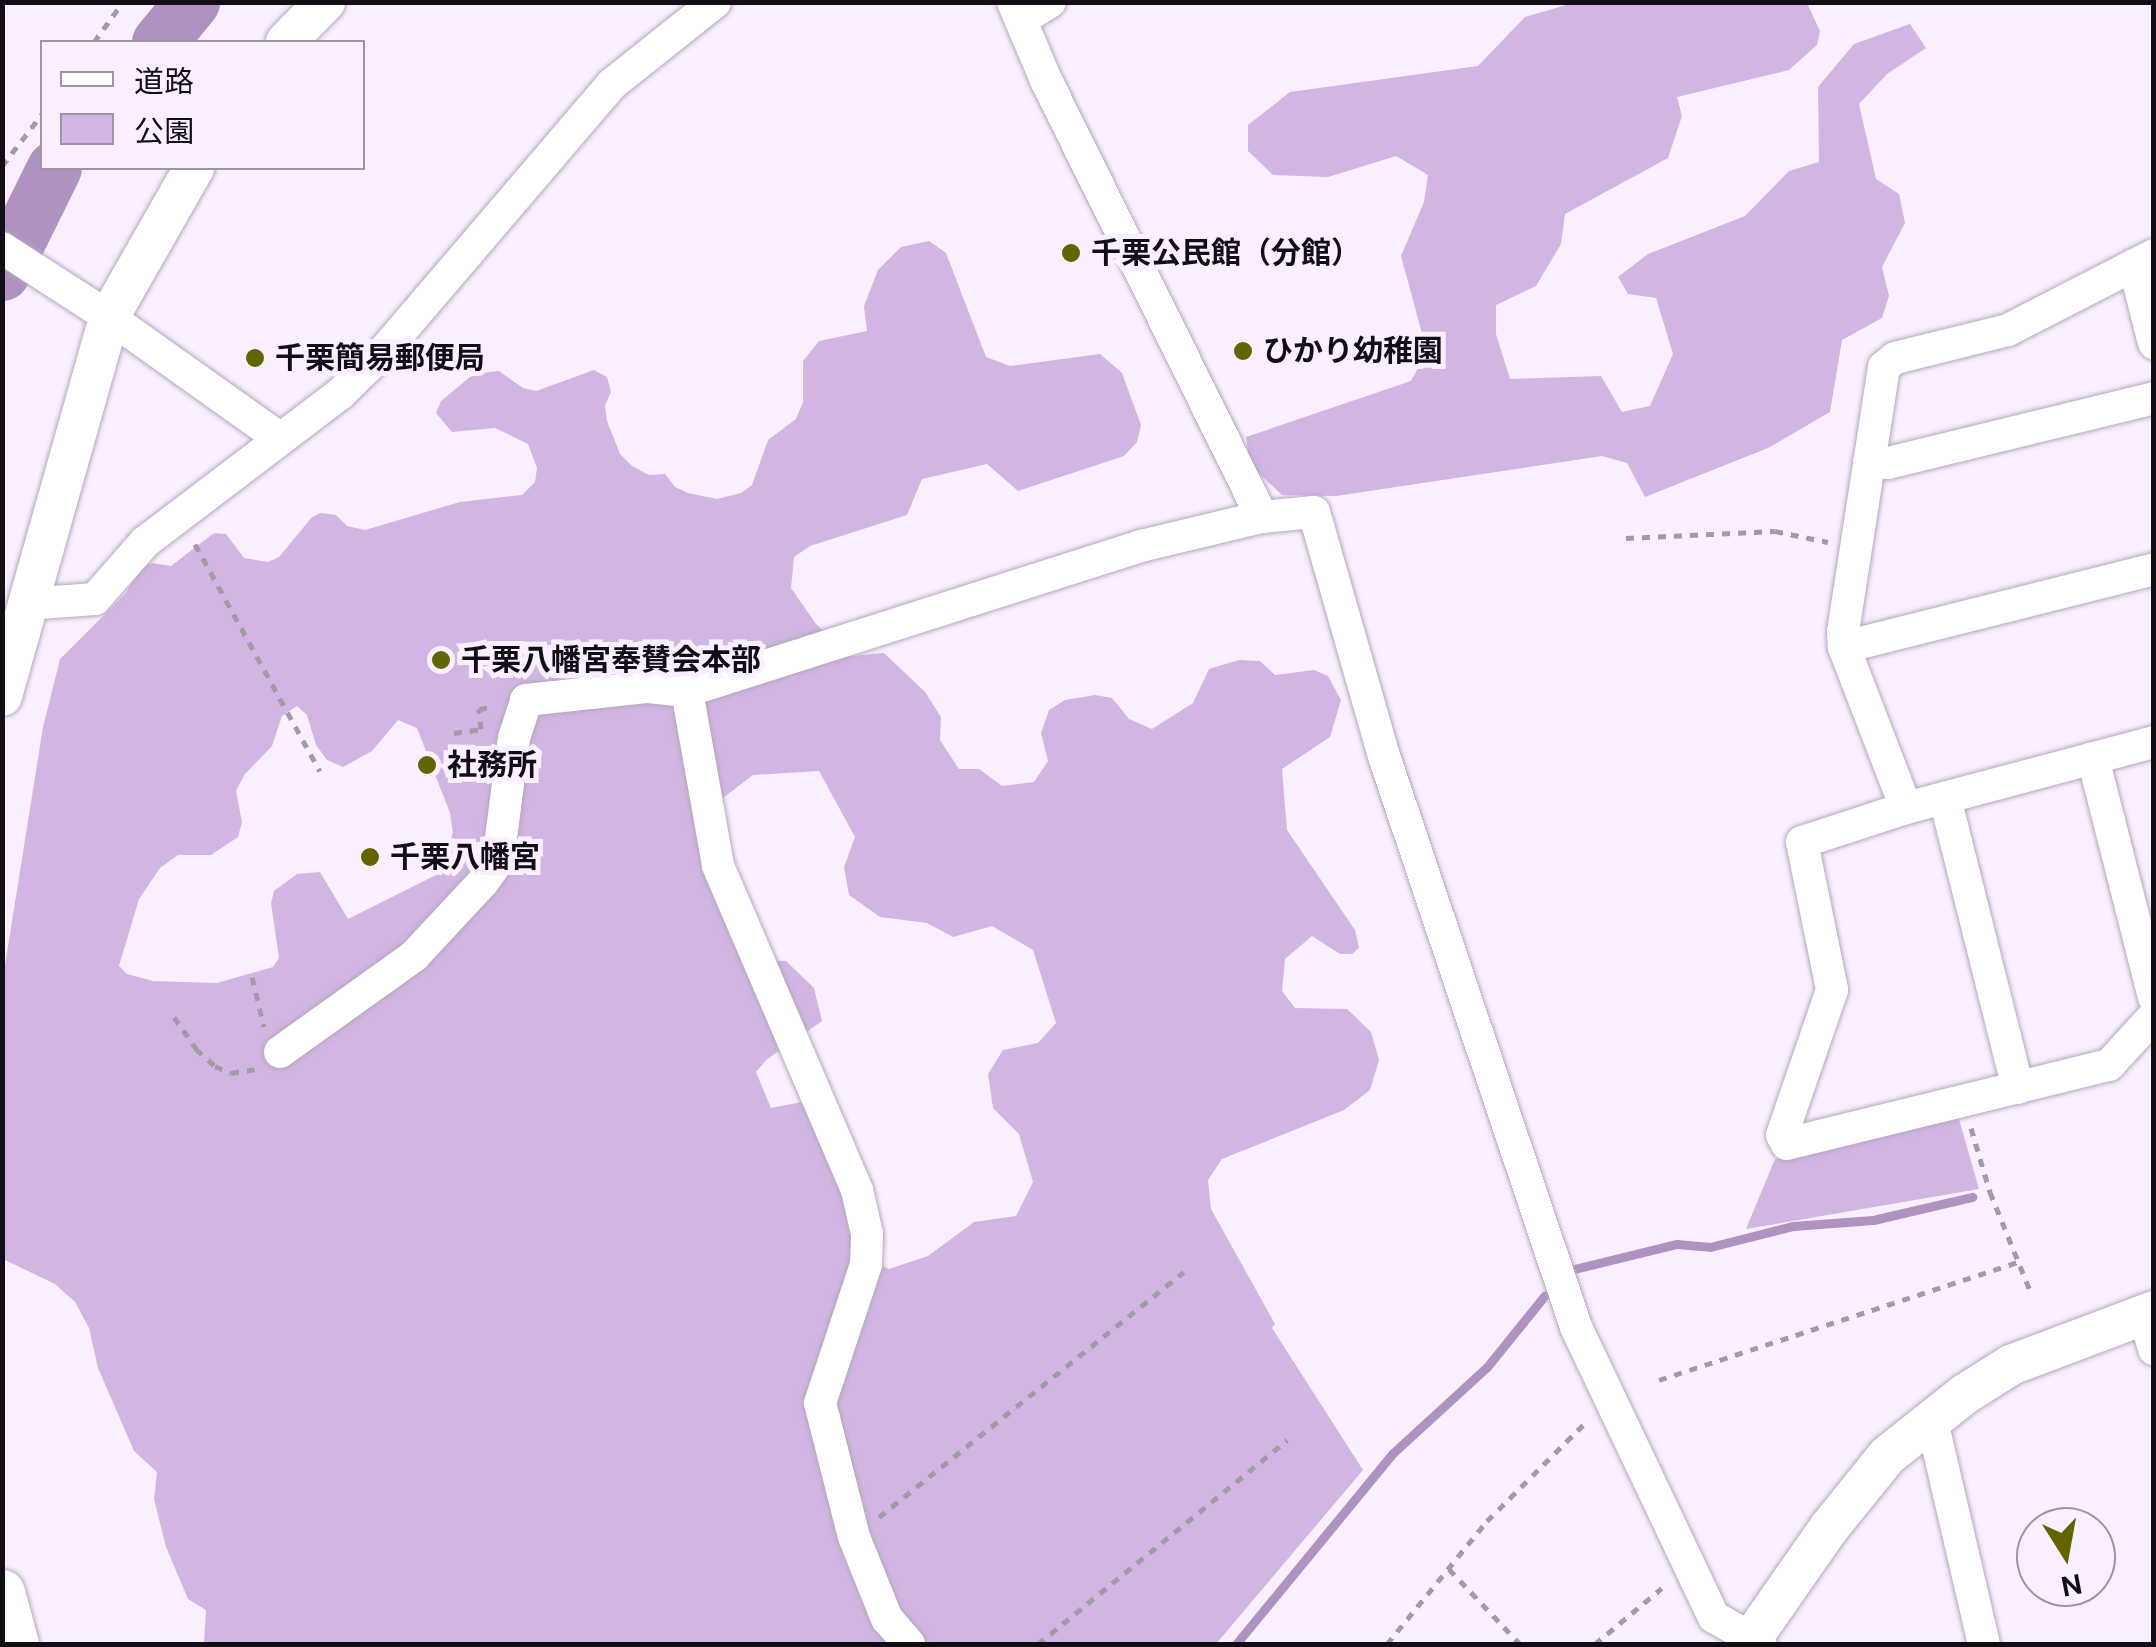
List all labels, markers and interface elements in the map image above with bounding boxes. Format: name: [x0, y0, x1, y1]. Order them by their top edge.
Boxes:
legend: [40, 40, 365, 170]
text: 道路: [134, 62, 194, 101]
text: 公園: [134, 112, 194, 151]
place label: 千栗公民館（分館）: [1091, 235, 1361, 271]
marker: 千栗公民館（分館）: [1060, 242, 1082, 264]
place label: ひかり幼稚園: [1263, 333, 1443, 369]
place label: 千栗簡易郵便局: [275, 340, 485, 376]
marker: ひかり幼稚園: [1232, 340, 1254, 362]
marker: 千栗簡易郵便局: [244, 347, 266, 369]
place label: 千栗八幡宮奉賛会本部: [461, 642, 761, 678]
marker: 千栗八幡宮奉賛会本部: [430, 649, 452, 671]
place label: 社務所: [447, 747, 537, 783]
marker: 社務所: [416, 754, 438, 776]
place label: 千栗八幡宮: [390, 839, 540, 875]
marker: 千栗八幡宮: [359, 846, 381, 868]
north arrow: [2016, 1507, 2116, 1607]
text: N: [2058, 1565, 2085, 1605]

